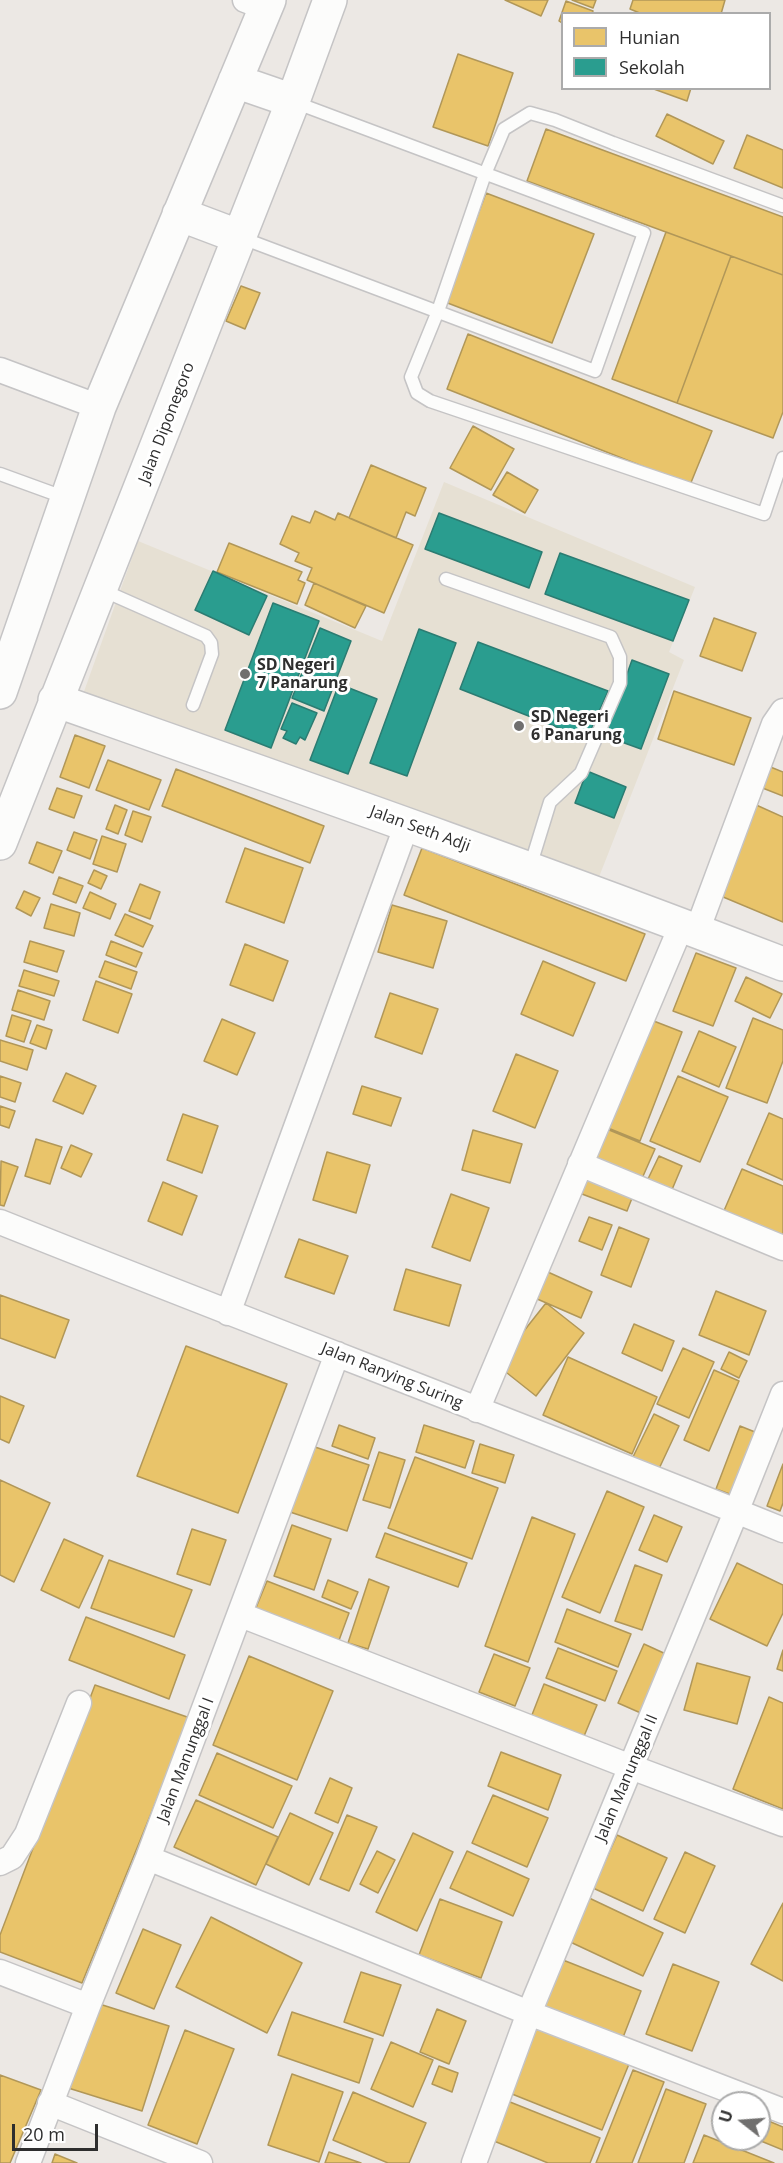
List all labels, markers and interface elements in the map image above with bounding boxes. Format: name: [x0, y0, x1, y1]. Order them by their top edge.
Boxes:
legend: [561, 12, 771, 90]
text: Hunian: [619, 25, 680, 49]
text: Sekolah: [619, 55, 685, 79]
street label: Jalan Diponegoro: [135, 360, 199, 486]
place label: SD Negeri 7 Panarung: [257, 655, 348, 693]
marker: SD Negeri 7 Panarung: [238, 667, 252, 681]
place label: SD Negeri 6 Panarung: [531, 707, 622, 745]
marker: SD Negeri 6 Panarung: [512, 719, 526, 733]
street label: Jalan Seth Adji: [367, 802, 473, 856]
street label: Jalan Ranying Suring: [318, 1339, 466, 1413]
street label: Jalan Manunggal I: [153, 1695, 219, 1825]
street label: Jalan Manunggal II: [592, 1712, 662, 1844]
north arrow: [711, 2091, 771, 2151]
text: U: [713, 2107, 738, 2125]
scale bar: [15, 2112, 100, 2150]
text: 20 m: [23, 2122, 65, 2146]

